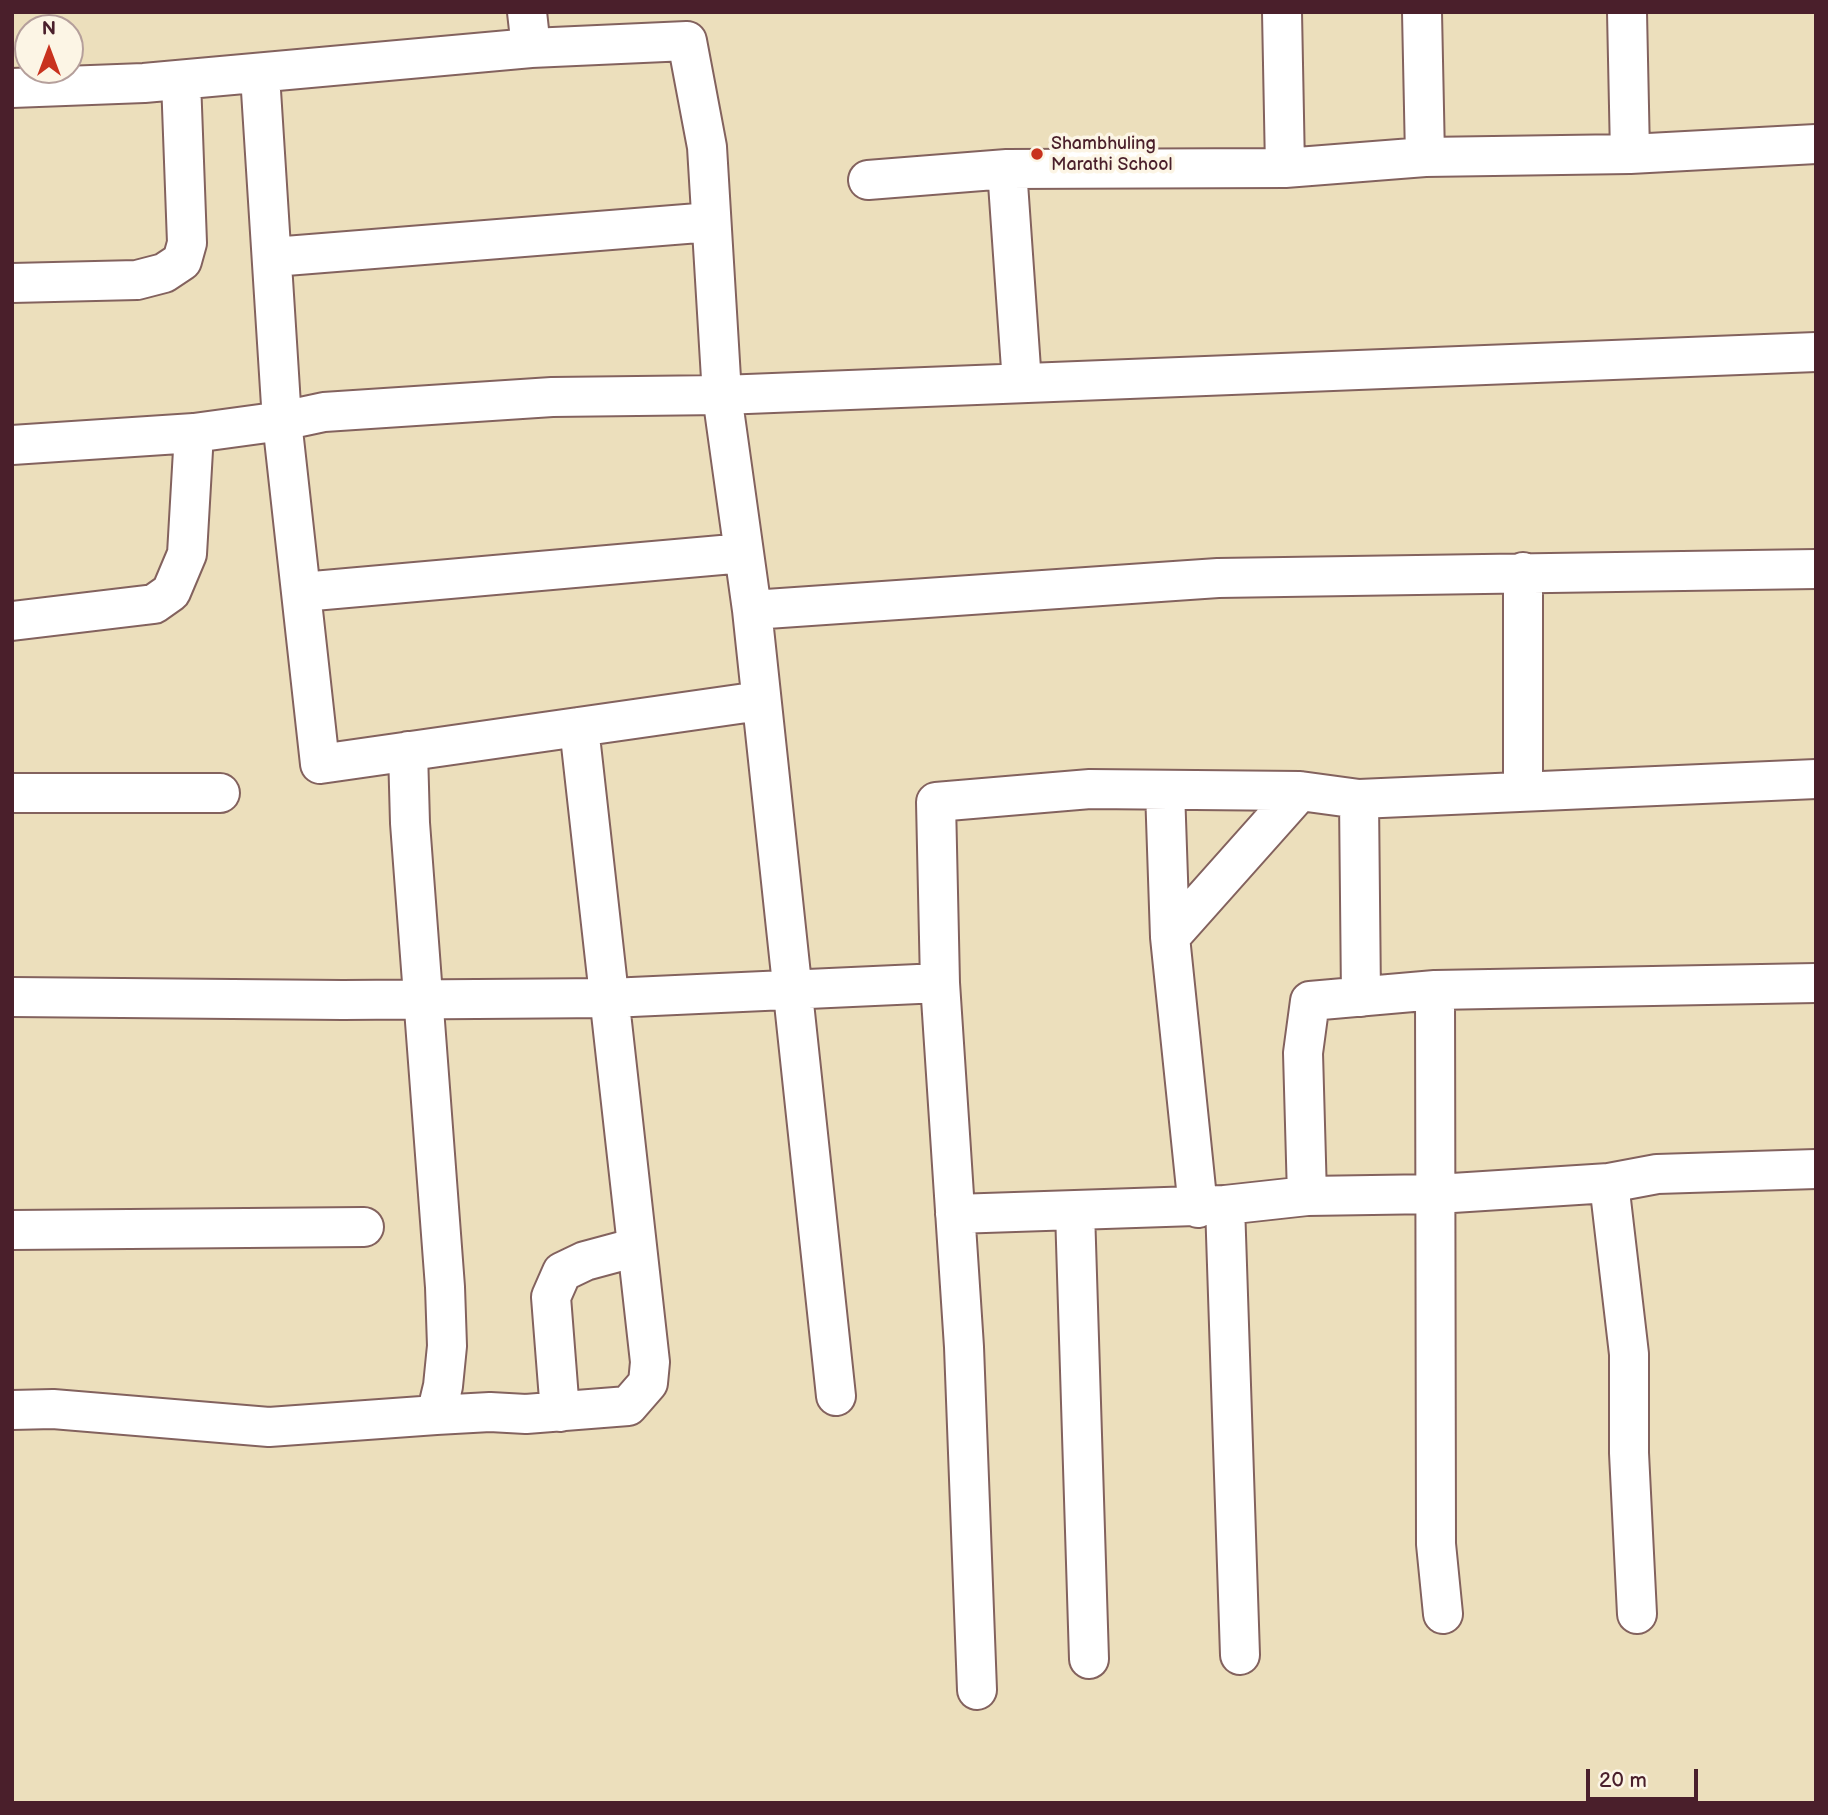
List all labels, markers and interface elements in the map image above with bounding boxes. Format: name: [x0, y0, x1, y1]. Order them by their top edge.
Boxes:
north arrow: [14, 14, 84, 84]
text: N: [42, 18, 56, 41]
place label: Shambhuling Marathi School: [1051, 133, 1172, 176]
marker: Shambhuling Marathi School: [1029, 146, 1045, 162]
scale bar: [1590, 1756, 1702, 1800]
text: 20 m: [1599, 1768, 1647, 1793]

